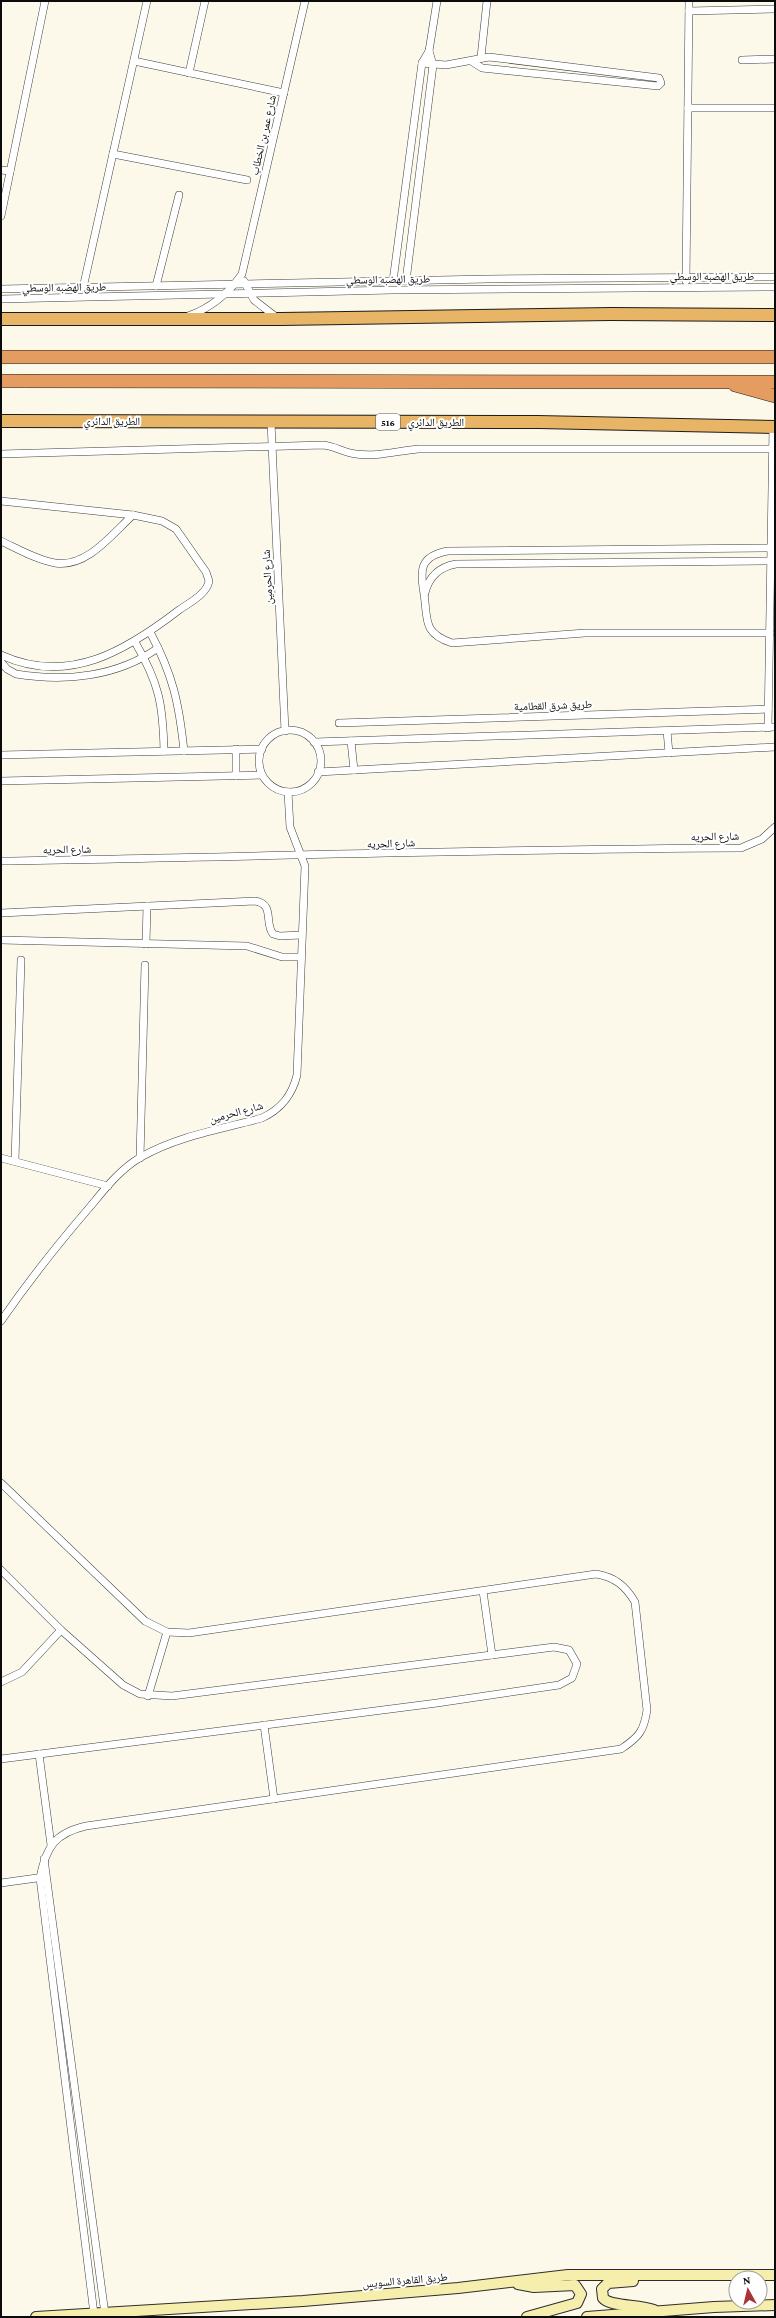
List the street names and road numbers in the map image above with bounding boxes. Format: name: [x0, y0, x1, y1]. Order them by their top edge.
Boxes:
street label: شارع عمر بن الخطاب: [248, 94, 279, 176]
street label: طريق الهضبه الوسطي: [670, 270, 754, 285]
street label: طريق الهضبه الوسطي: [346, 272, 430, 289]
street label: طريق الهضبه الوسطي: [22, 280, 106, 297]
road number: 516: [376, 414, 400, 430]
street label: الطريق الدائري: [84, 415, 140, 430]
street label: الطريق الدائري: [408, 416, 464, 431]
street label: شارع الحرمين: [260, 549, 275, 605]
street label: طريق شرق القطامية: [514, 698, 592, 713]
street label: شارع الحريه: [691, 830, 739, 843]
street label: شارع الحريه: [367, 836, 415, 851]
street label: شارع الحريه: [43, 843, 91, 856]
street label: شارع الحرمين: [208, 1099, 264, 1126]
street label: طريق القاهرة السويس: [362, 2270, 448, 2291]

